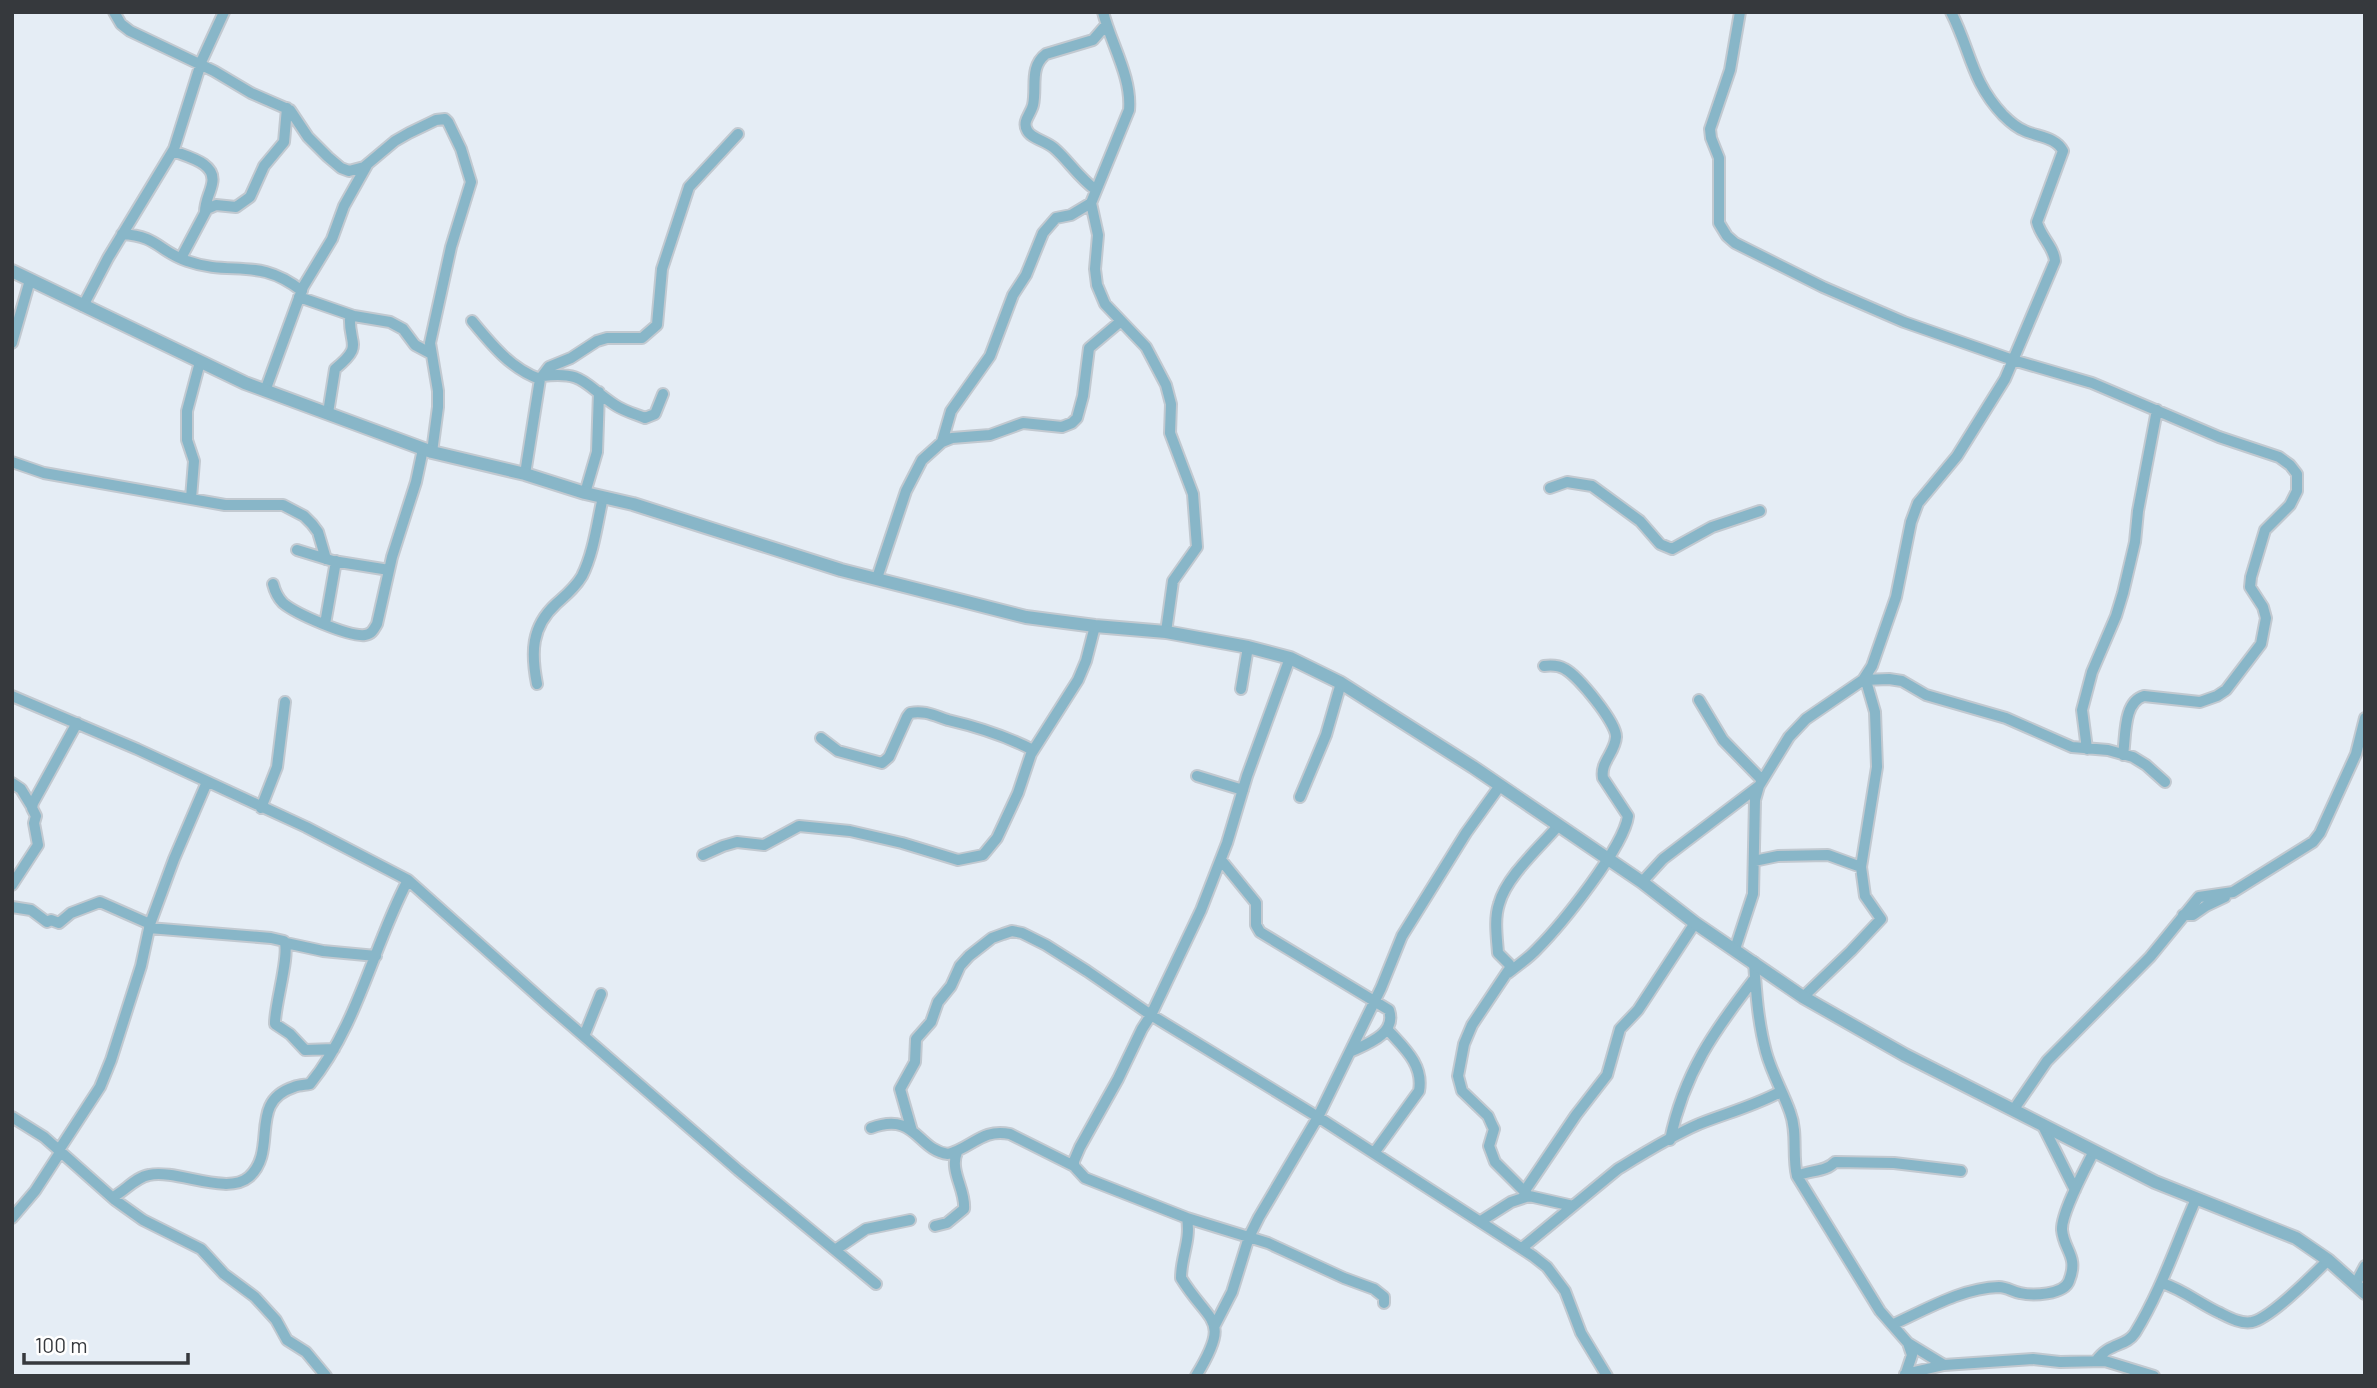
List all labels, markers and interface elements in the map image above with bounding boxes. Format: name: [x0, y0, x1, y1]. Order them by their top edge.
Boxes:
scale bar: [24, 1322, 189, 1366]
text: 100 m: [35, 1332, 88, 1357]

